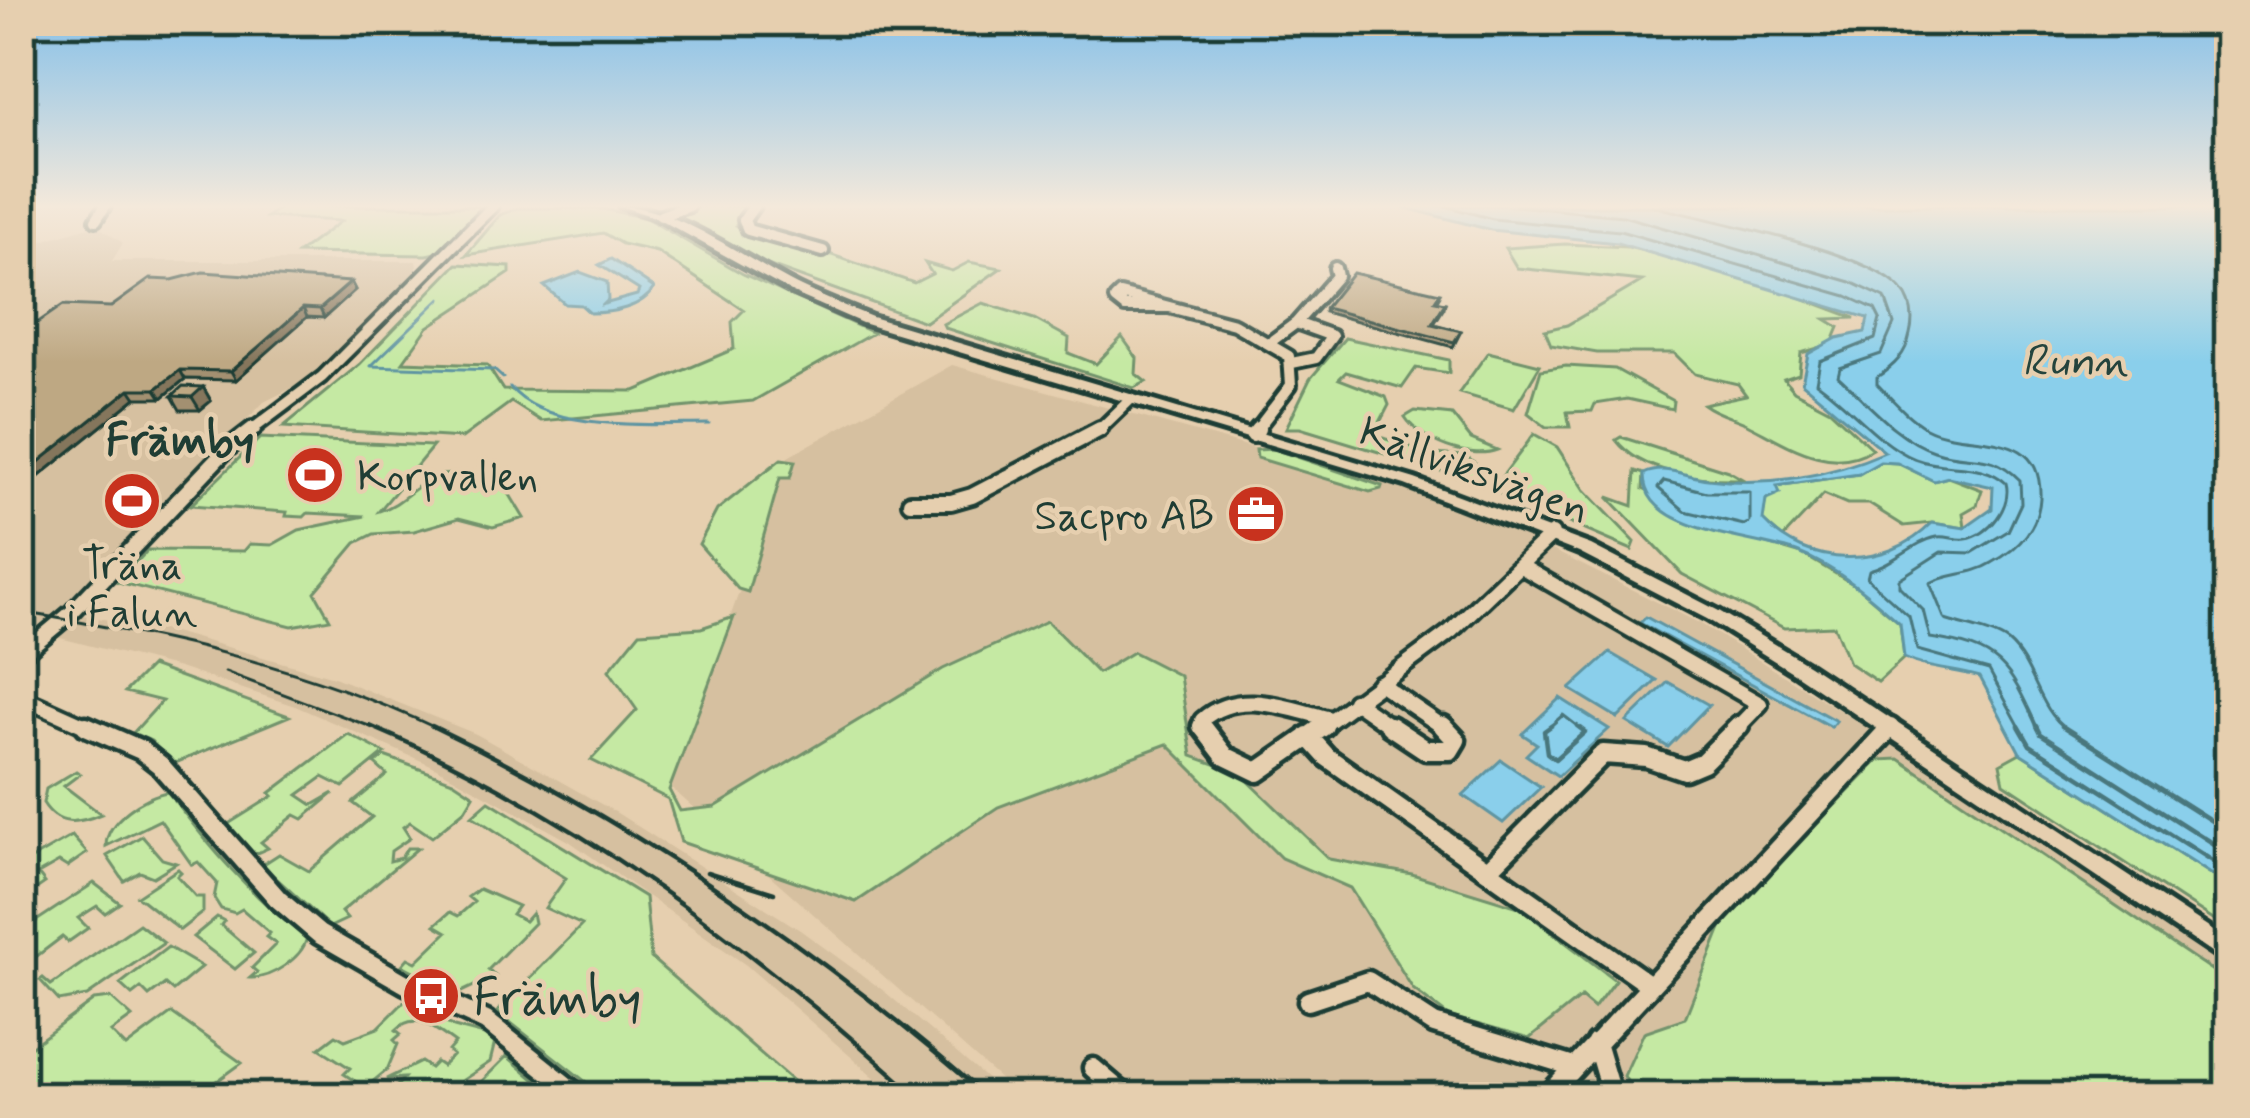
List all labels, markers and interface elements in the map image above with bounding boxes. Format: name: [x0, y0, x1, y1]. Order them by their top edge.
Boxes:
water label: Runn: [2022, 333, 2128, 392]
street label: Källviksvägen: [1351, 405, 1596, 539]
district label: Främby: [106, 412, 254, 471]
sports icon: Korpvallen: [284, 444, 346, 506]
place label: Korpvallen: [357, 451, 538, 506]
sports icon: Träna i Falun: [101, 470, 163, 532]
office icon: Sacpro AB: [1225, 483, 1287, 545]
place label: Sacpro AB: [1034, 490, 1214, 545]
place label: Träna i Falun: [67, 539, 197, 642]
bus stop icon: Främby: [400, 965, 462, 1027]
place label: Främby: [473, 967, 642, 1033]

